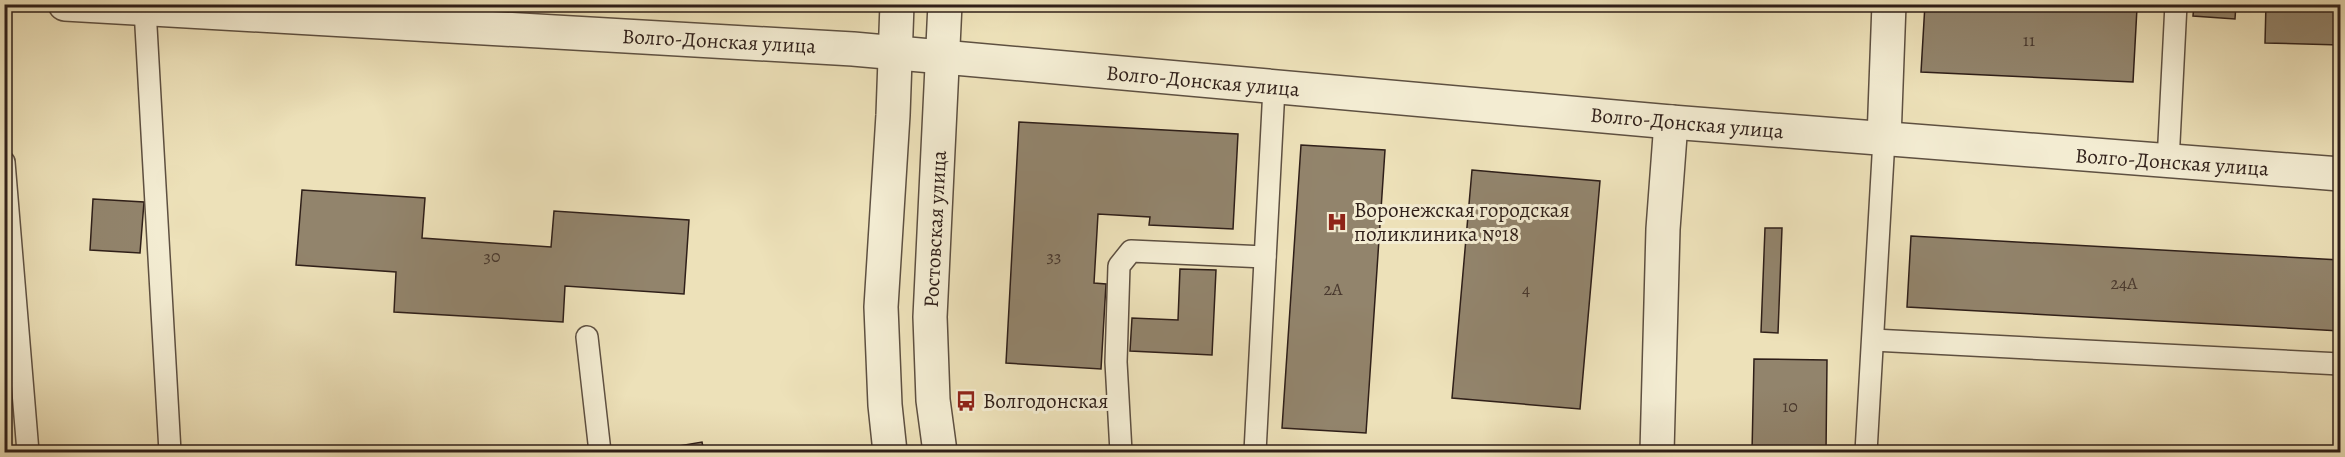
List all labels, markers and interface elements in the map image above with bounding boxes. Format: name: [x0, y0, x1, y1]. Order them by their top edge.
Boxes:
street label: Волго-Донская улица: [621, 22, 817, 60]
house number: 11: [2023, 28, 2035, 52]
street label: Волго-Донская улица: [1105, 59, 1301, 103]
street label: Волго-Донская улица: [1589, 101, 1785, 145]
street label: Волго-Донская улица: [2074, 141, 2270, 183]
street label: Ростовская улица: [917, 149, 953, 308]
place label: Воронежская городская поликлиника №18: [1354, 196, 1570, 248]
hospital icon: Воронежская городская поликлиника №18: [1325, 210, 1349, 234]
house number: 30: [483, 244, 501, 268]
house number: 33: [1047, 244, 1061, 268]
house number: 24А: [2110, 271, 2138, 295]
house number: 2А: [1323, 277, 1343, 301]
house number: 4: [1522, 277, 1530, 301]
place label: Волгодонская: [983, 387, 1108, 415]
bus stop icon: Волгодонская: [954, 389, 978, 413]
house number: 10: [1782, 394, 1798, 418]

